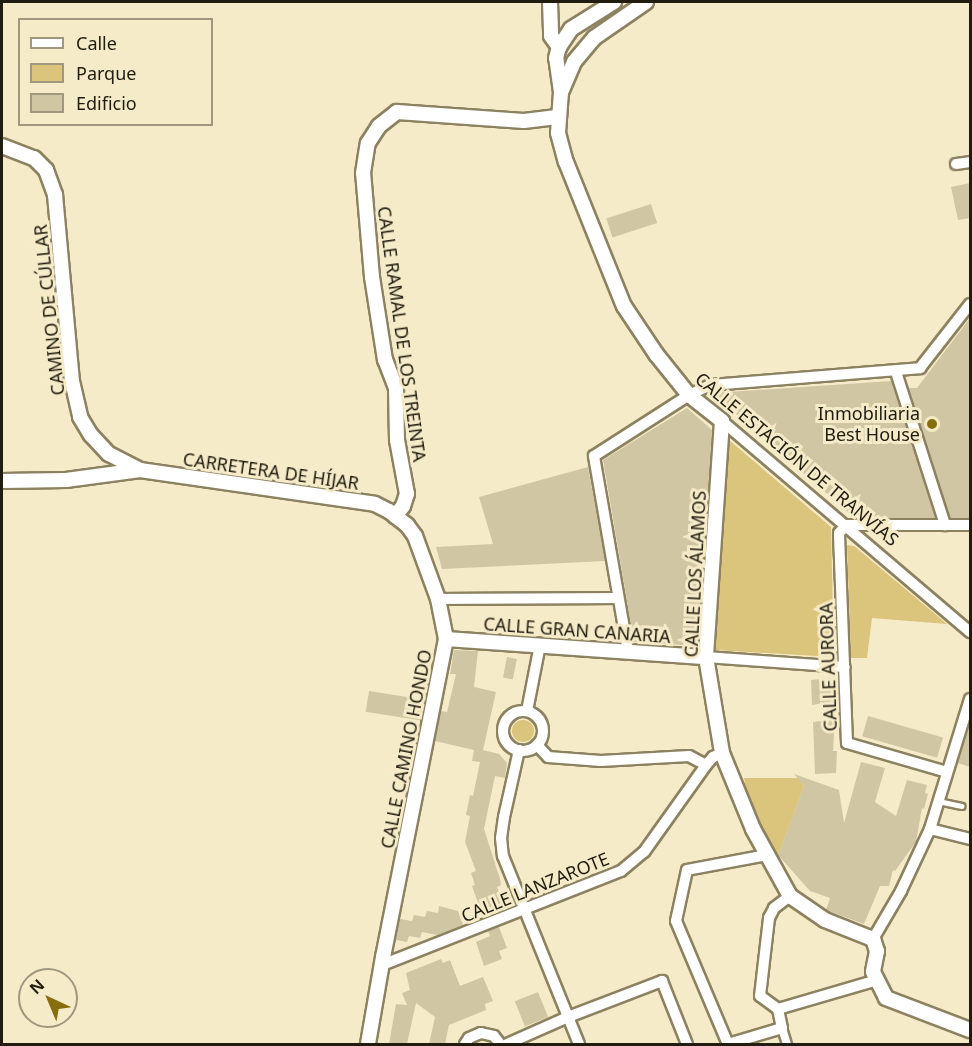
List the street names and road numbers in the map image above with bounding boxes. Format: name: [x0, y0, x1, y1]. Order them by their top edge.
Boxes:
street label: CALLE RAMAL DE LOS TREINTA: [373, 205, 431, 463]
street label: CAMINO DE CÚLLAR: [29, 224, 69, 396]
street label: CALLE ESTACIÓN DE TRANVÍAS: [691, 368, 903, 550]
street label: CARRETERA DE HÍJAR: [182, 448, 360, 494]
street label: CALLE LOS ÁLAMOS: [680, 490, 710, 658]
street label: CALLE AURORA: [815, 602, 841, 732]
street label: CALLE GRAN CANARIA: [483, 613, 671, 647]
street label: CALLE CAMINO HONDO: [376, 648, 436, 850]
street label: CALLE LANZAROTE: [458, 847, 612, 927]

